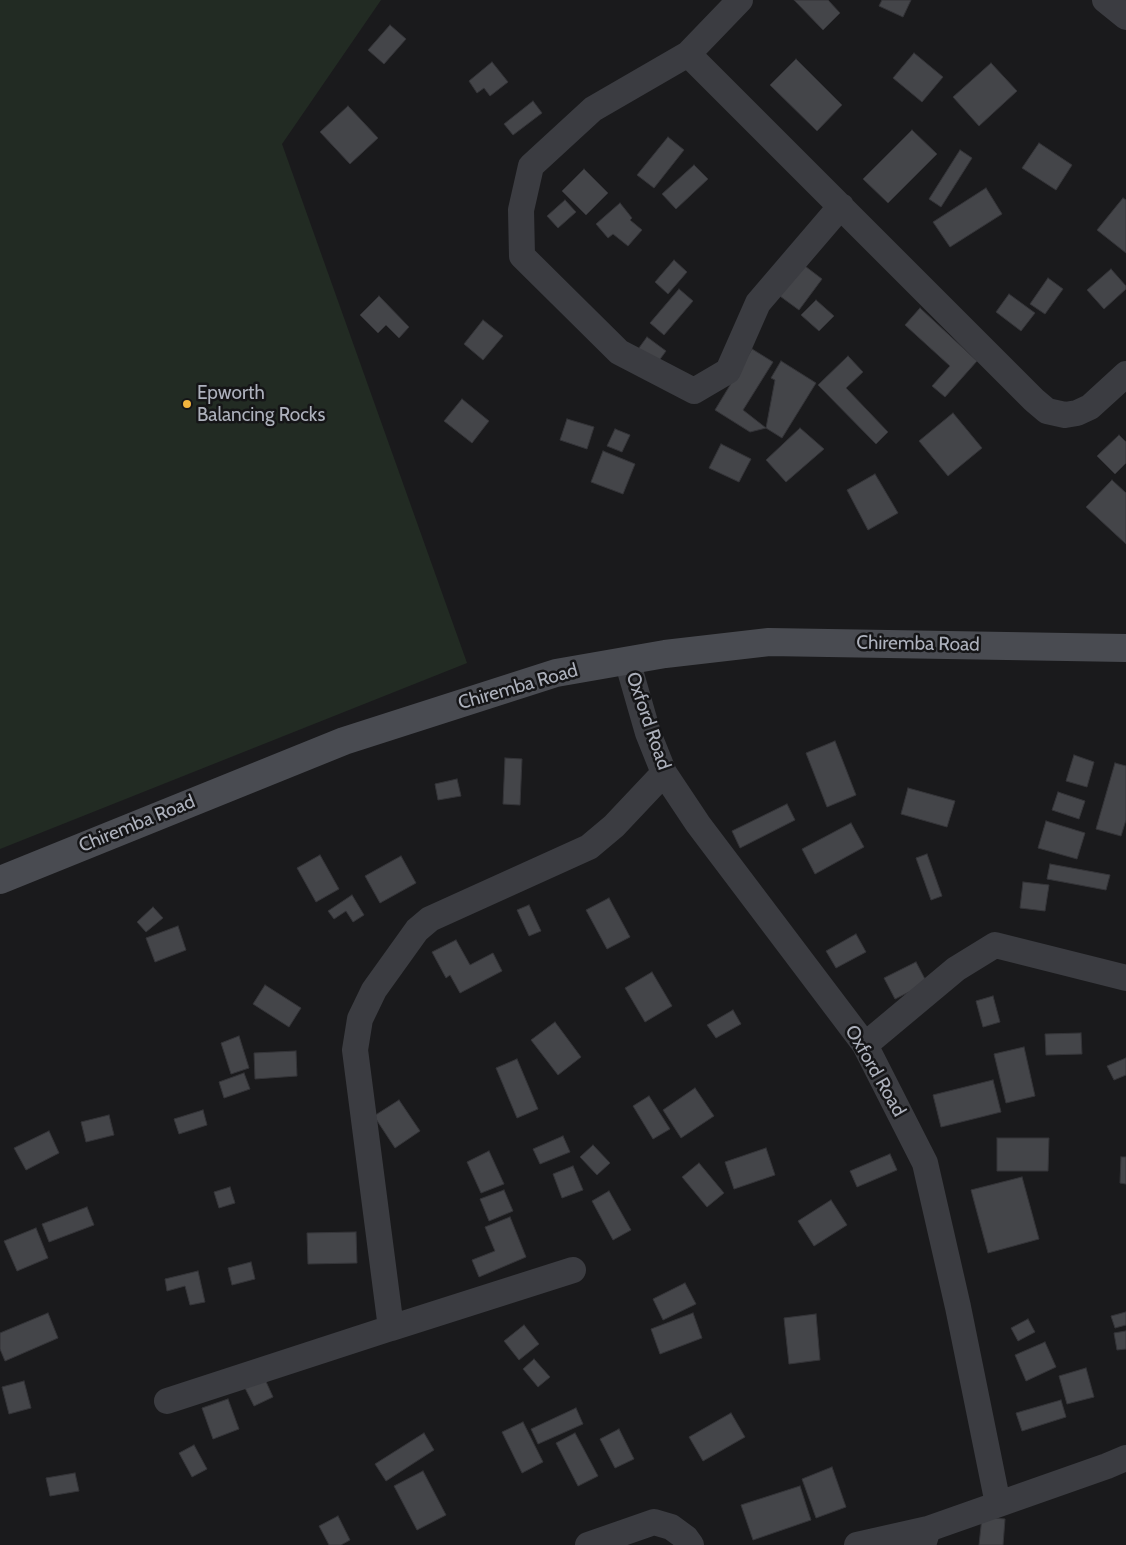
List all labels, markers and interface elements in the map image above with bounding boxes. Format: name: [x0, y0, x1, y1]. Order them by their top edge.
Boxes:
place label: Epworth Balancing Rocks: [197, 382, 325, 426]
marker: Epworth Balancing Rocks: [181, 398, 193, 410]
street label: Chiremba Road: [856, 632, 980, 656]
street label: Chiremba Road: [456, 659, 580, 715]
street label: Oxford Road: [621, 669, 675, 773]
street label: Chiremba Road: [76, 790, 198, 858]
street label: Oxford Road: [840, 1021, 910, 1121]

